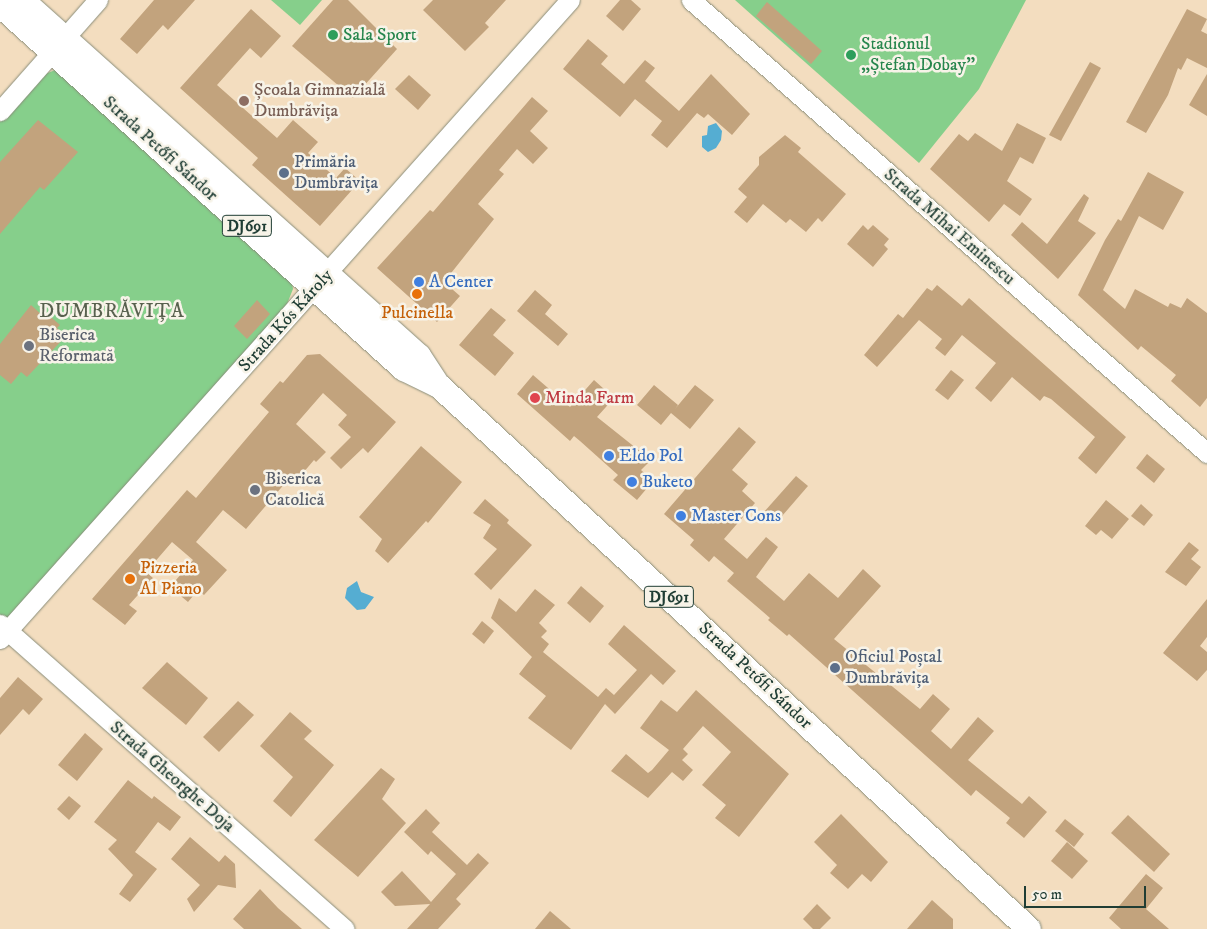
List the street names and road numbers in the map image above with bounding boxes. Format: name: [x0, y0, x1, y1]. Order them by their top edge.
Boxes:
street label: Strada Petőfi Sándor: [98, 92, 222, 206]
street label: Strada Mihai Eminescu: [879, 164, 1019, 290]
road number: DJ691: [221, 212, 273, 240]
street label: Strada Kós Károly: [234, 265, 338, 377]
road number: DJ691: [643, 584, 695, 610]
street label: Strada Petőfi Sándor: [694, 618, 816, 734]
street label: Strada Gheorghe Doja: [105, 717, 239, 837]

